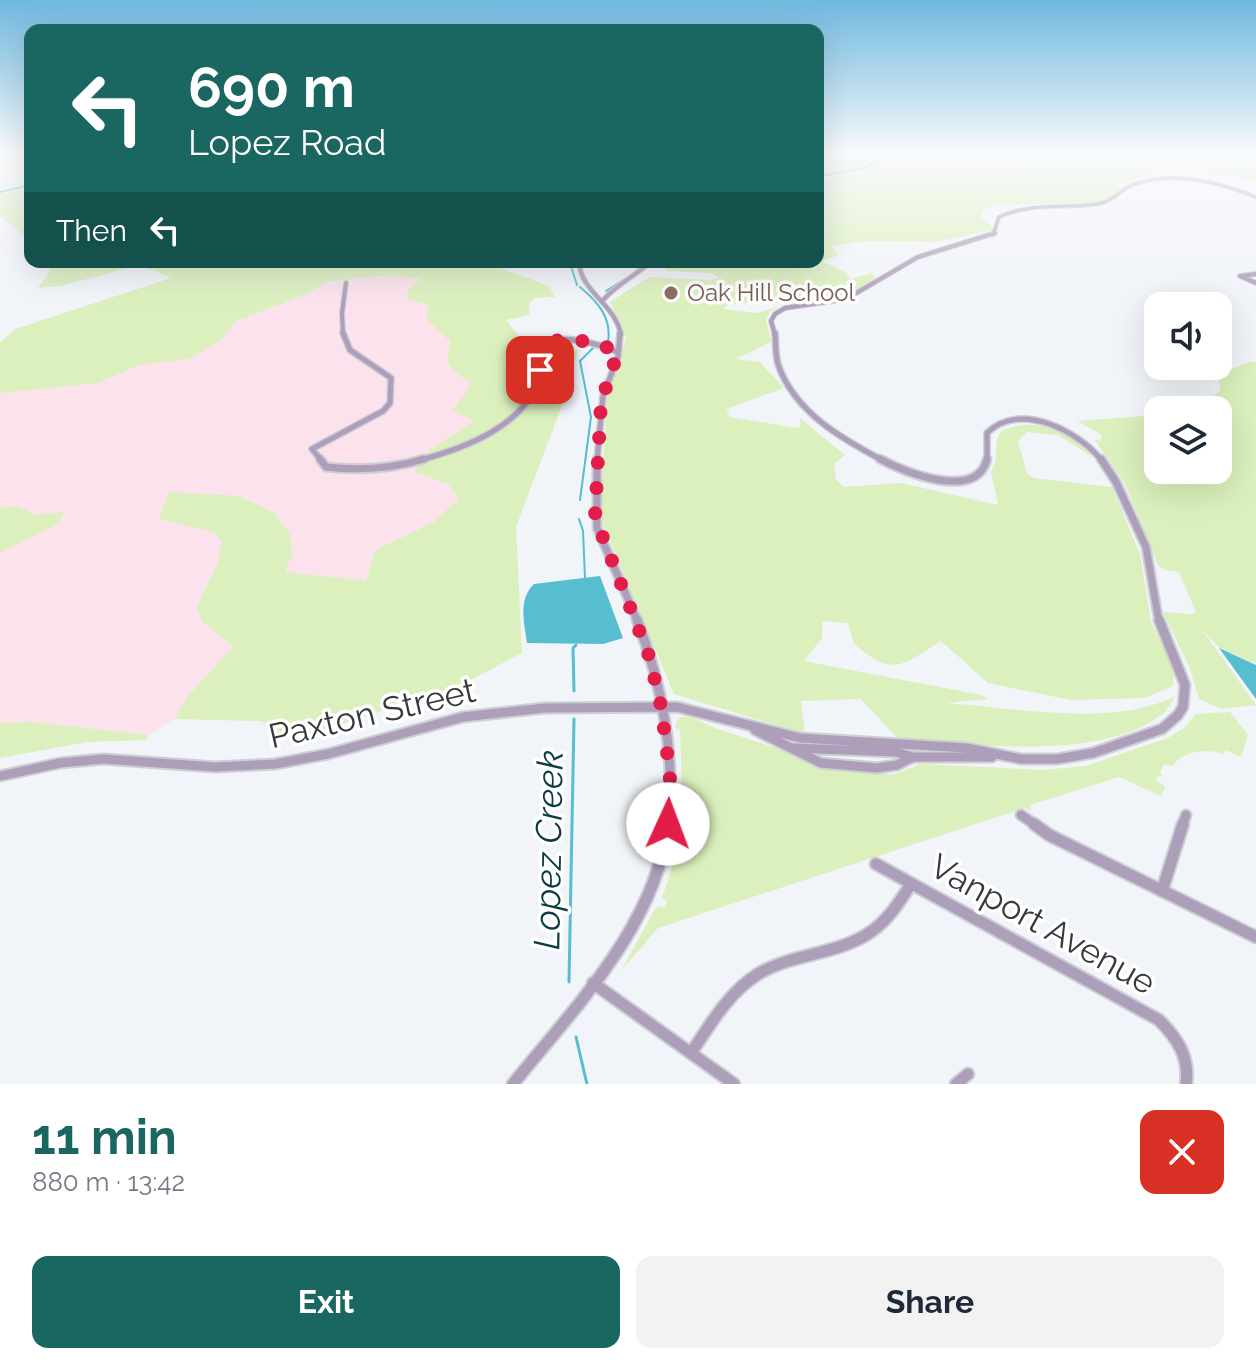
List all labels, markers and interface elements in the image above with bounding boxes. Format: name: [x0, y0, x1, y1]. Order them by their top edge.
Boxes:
text: 690 m: [188, 54, 355, 120]
icon: left: [56, 56, 160, 160]
text: Lopez Road: [188, 121, 386, 163]
icon: left: [143, 208, 187, 252]
text: Then: [56, 213, 127, 248]
place label: Oak Hill School: [687, 278, 856, 307]
marker: Oak Hill School: [662, 284, 680, 302]
map controls: [1144, 292, 1232, 484]
button: sound: [1144, 292, 1232, 380]
pin: [506, 336, 574, 404]
icon: arrive: [518, 348, 562, 392]
button: layers: [1144, 396, 1232, 484]
street label: Paxton Street: [265, 670, 480, 756]
water label: Lopez Creek: [525, 750, 571, 950]
position arrow: [626, 782, 710, 866]
street label: Vanport Avenue: [923, 846, 1163, 1002]
text: 11 min: [32, 1109, 177, 1165]
button: close: [1140, 1110, 1224, 1194]
text: 880 m · 13:42: [32, 1167, 185, 1197]
button: Exit: [32, 1256, 620, 1348]
button: Share: [636, 1256, 1224, 1348]

